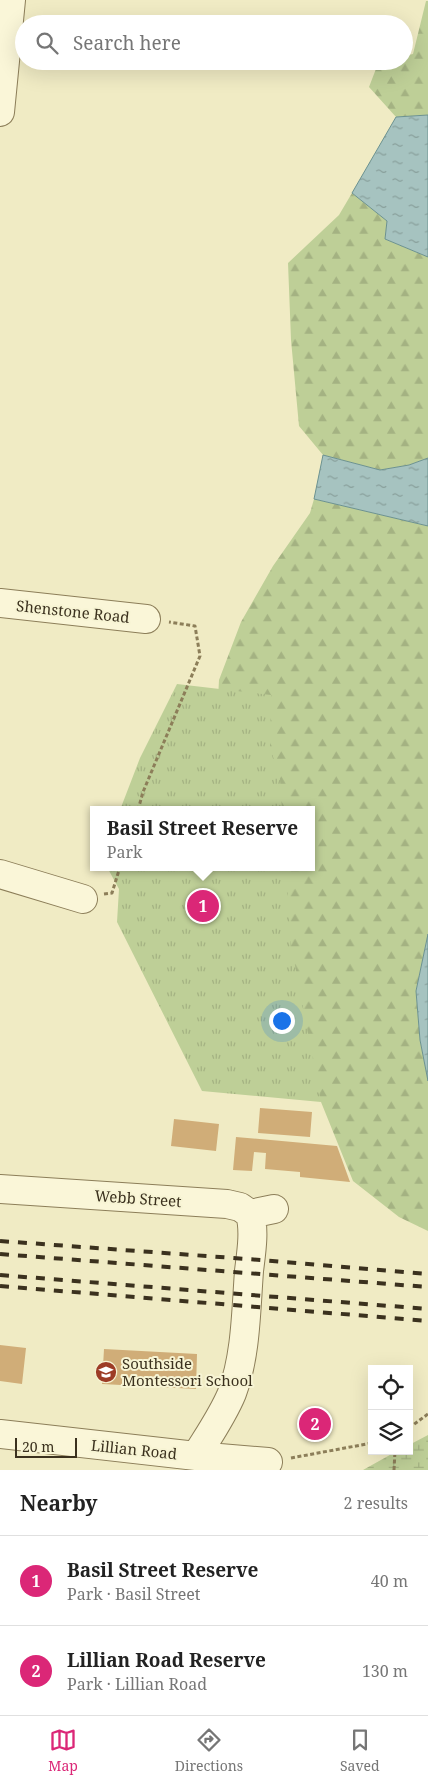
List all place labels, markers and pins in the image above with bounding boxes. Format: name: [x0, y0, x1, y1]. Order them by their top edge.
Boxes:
pin: 1: [187, 887, 219, 925]
place label: Southside Montessori School: [122, 1353, 253, 1390]
school or university icon: Southside Montessori School: [94, 1360, 118, 1384]
pin: 2: [299, 1405, 331, 1443]

